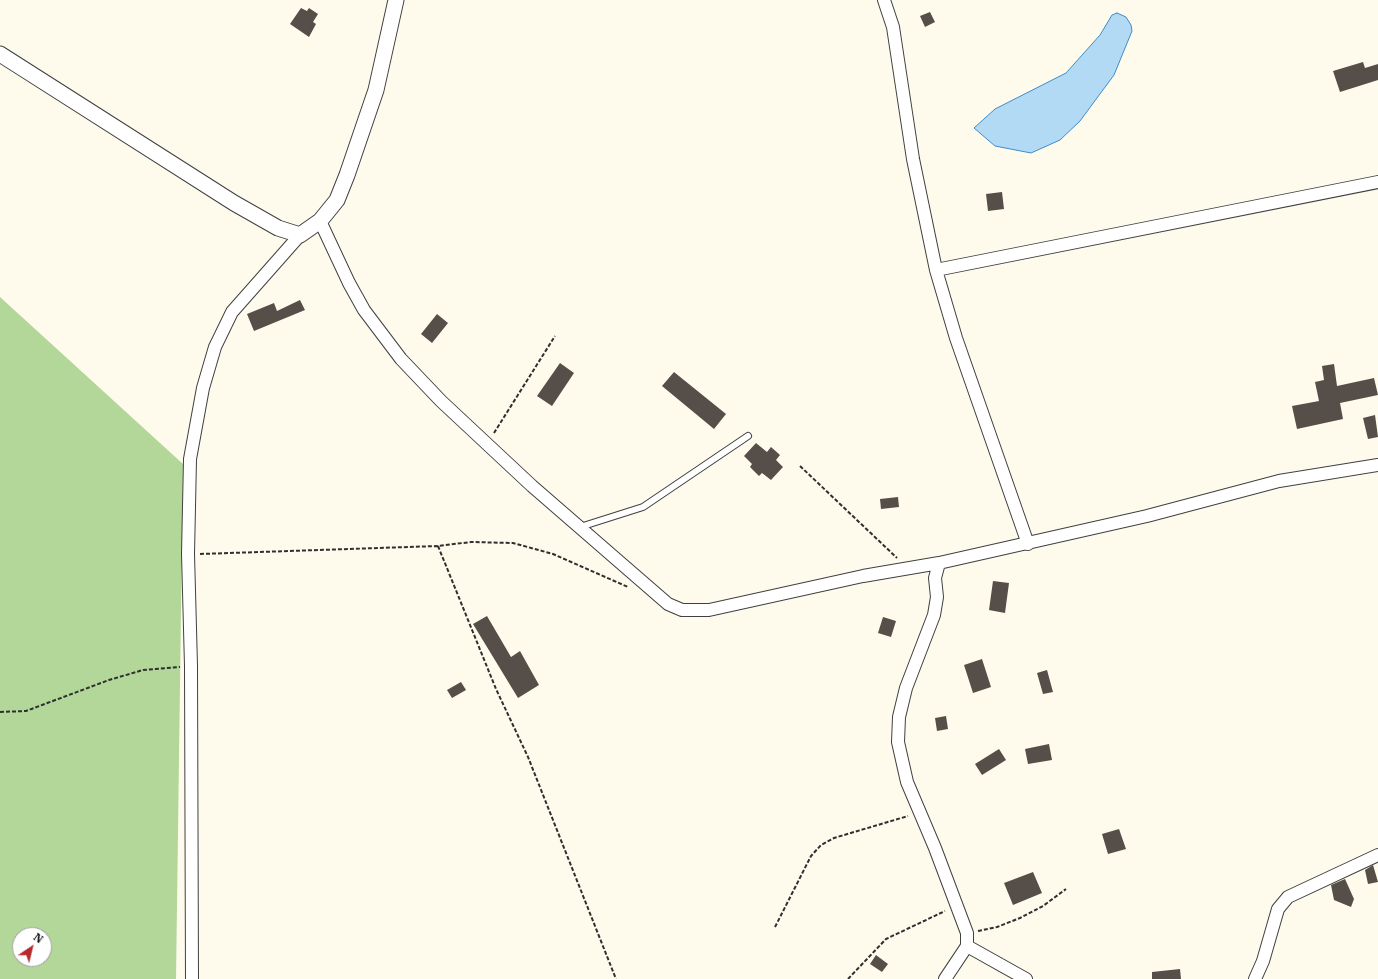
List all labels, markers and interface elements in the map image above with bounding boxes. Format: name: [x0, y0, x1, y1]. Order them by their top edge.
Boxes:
north arrow: [12, 927, 52, 967]
text: N: [31, 930, 46, 946]

